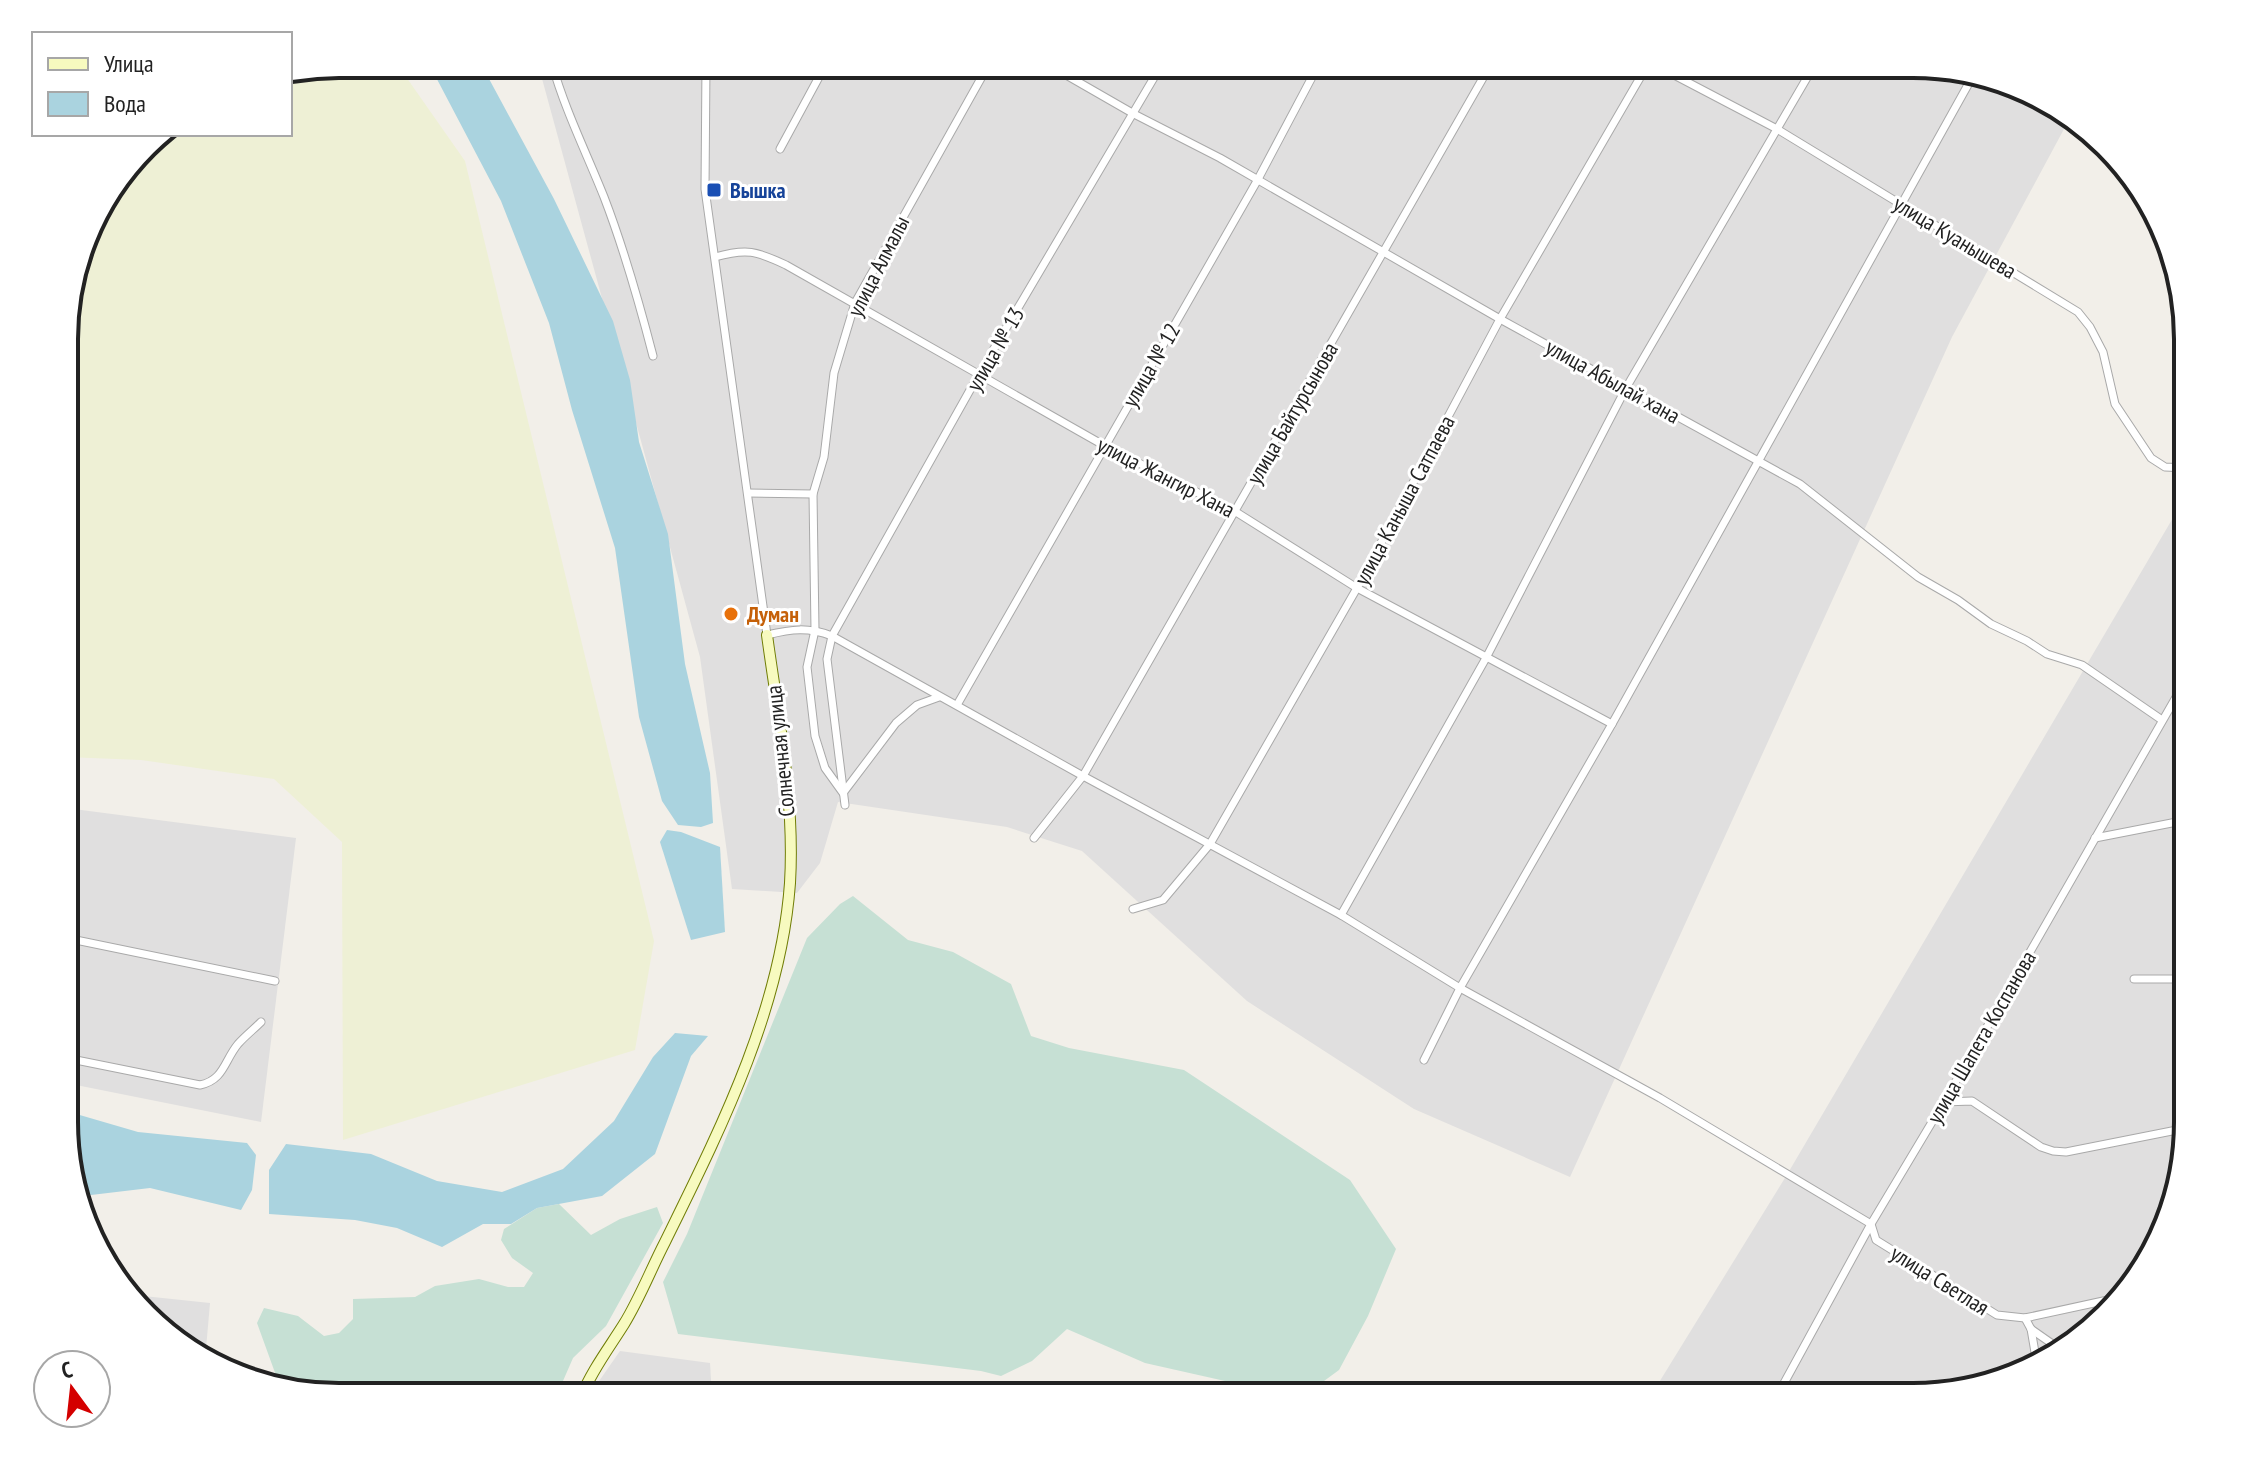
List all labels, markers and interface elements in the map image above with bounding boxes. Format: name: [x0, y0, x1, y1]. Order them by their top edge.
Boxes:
legend: [32, 32, 292, 136]
text: Улица: [104, 48, 154, 79]
text: Вода: [104, 88, 146, 119]
place label: Вышка: [730, 176, 786, 204]
marker: Вышка: [705, 181, 723, 199]
street label: улица Куанышева: [1888, 189, 2022, 285]
street label: улица Алмалы: [841, 211, 915, 321]
street label: улица № 13: [960, 302, 1030, 396]
street label: улица № 12: [1116, 318, 1186, 412]
street label: улица Абылай хана: [1541, 333, 1685, 429]
street label: улица Байтурсынова: [1240, 337, 1344, 489]
street label: улица Каныша Сатпаева: [1347, 410, 1461, 590]
street label: улица Жангир Хана: [1093, 430, 1239, 524]
place label: Думан: [747, 600, 799, 628]
marker: Думан: [722, 605, 740, 623]
street label: Солнечная улица: [759, 684, 801, 818]
street label: улица Шапета Коспанова: [1920, 946, 2042, 1128]
street label: улица Светлая: [1886, 1239, 1994, 1321]
north arrow: [32, 1349, 112, 1429]
text: С: [58, 1355, 75, 1385]

